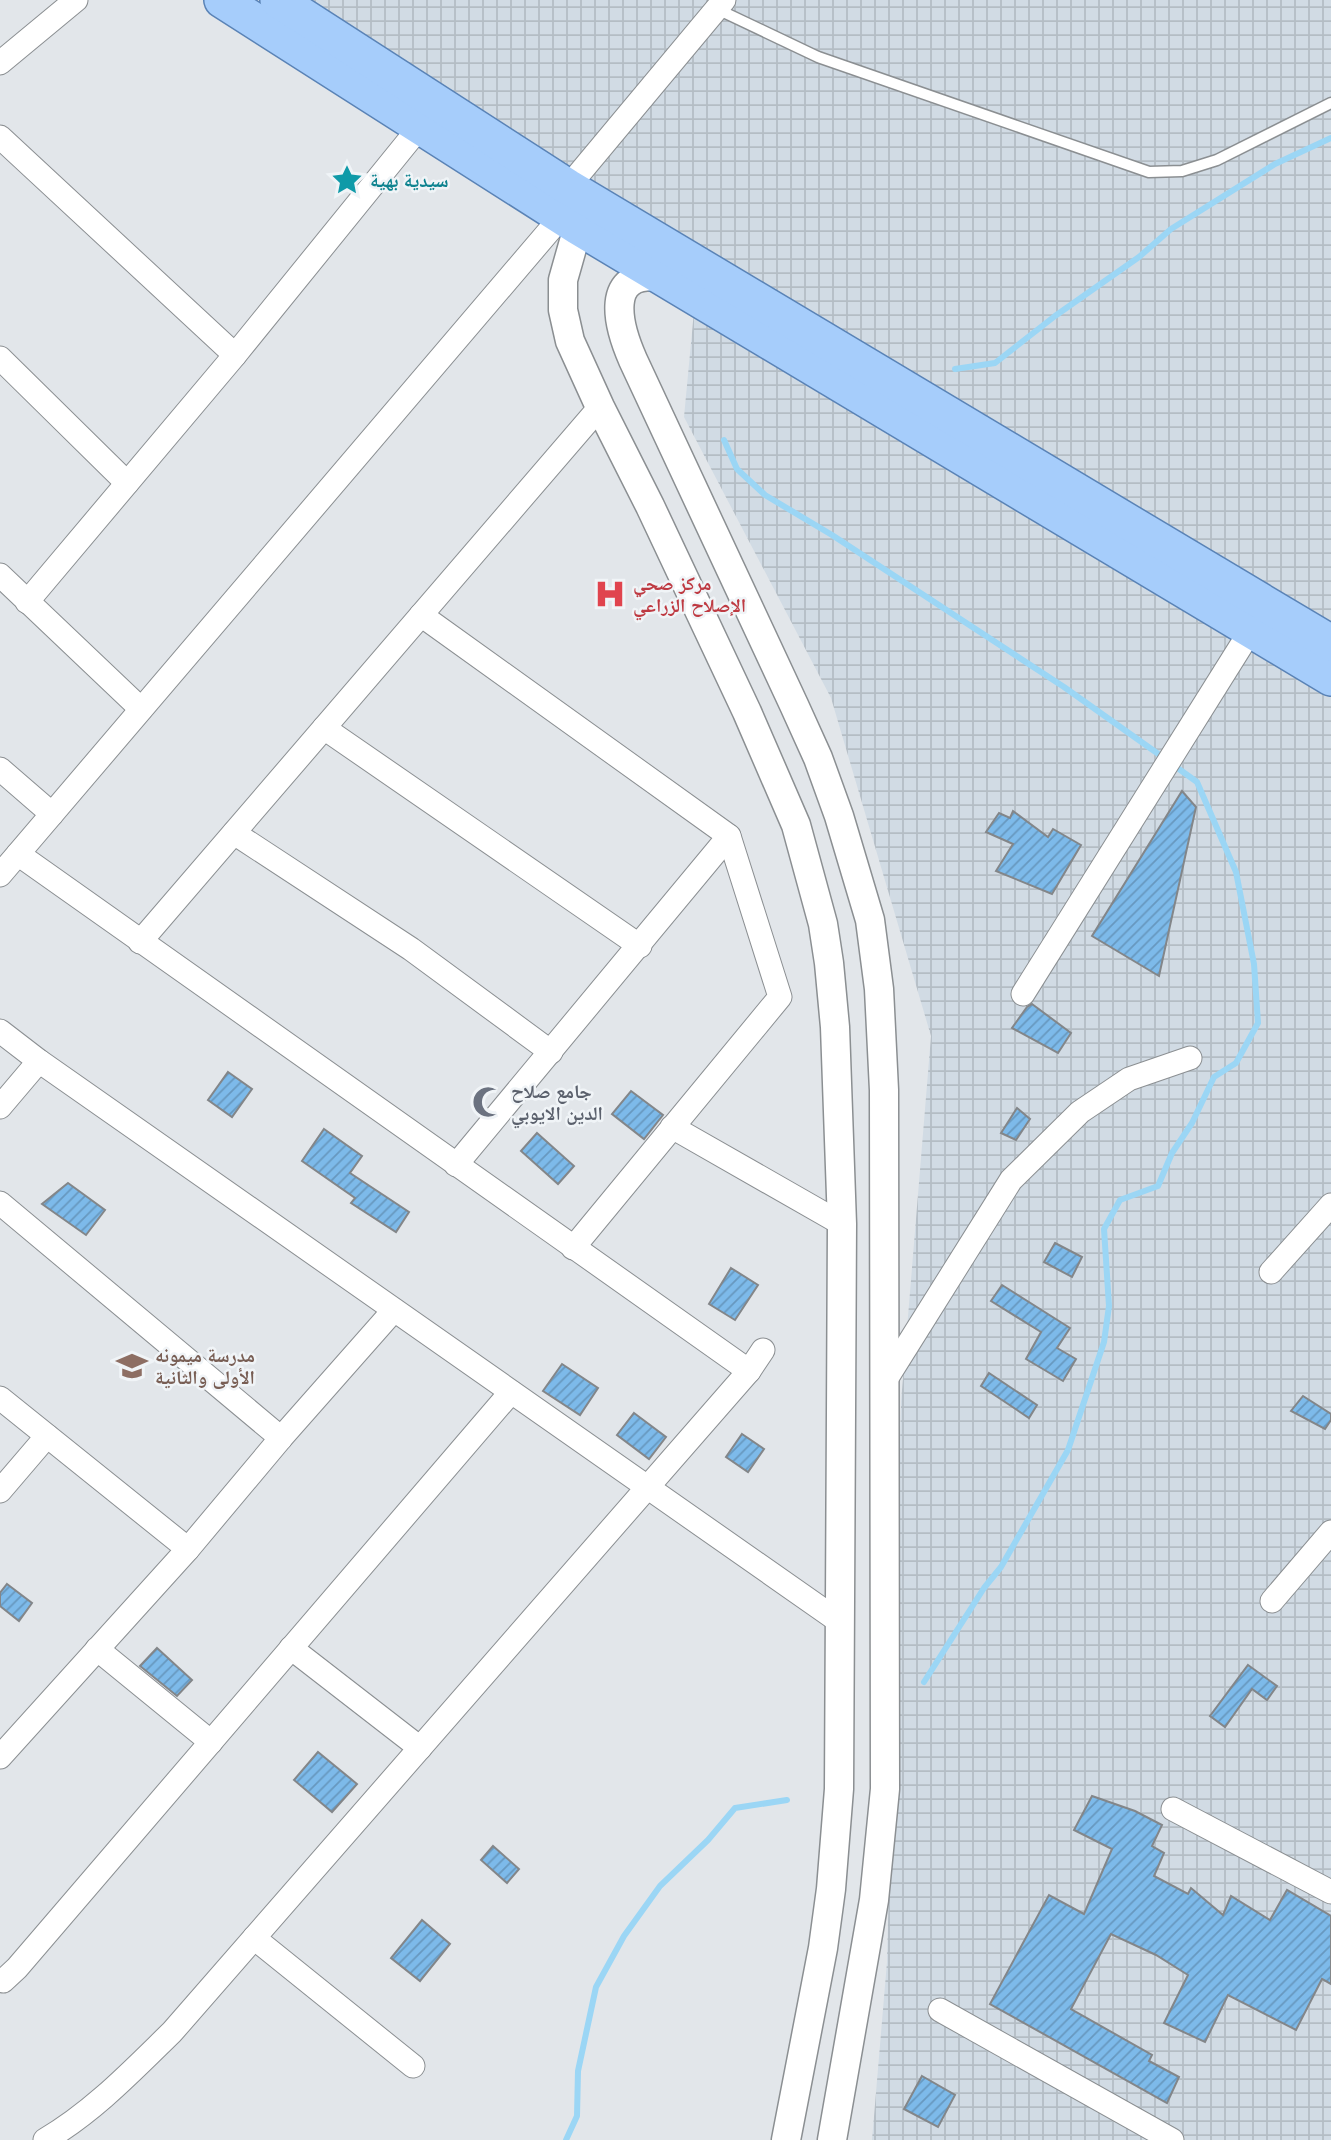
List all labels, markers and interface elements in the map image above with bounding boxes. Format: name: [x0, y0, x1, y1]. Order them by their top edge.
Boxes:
place icon: سيدية بهية: [330, 163, 364, 197]
place label: سيدية بهية: [370, 169, 449, 192]
place label: مركز صحي الإصلاح الزراعي: [633, 572, 746, 620]
hospital icon: مركز صحي الإصلاح الزراعي: [593, 577, 627, 611]
place label: جامع صلاح الدين الايوبي: [511, 1080, 603, 1128]
mosque icon: جامع صلاح الدين الايوبي: [471, 1085, 505, 1119]
place label: مدرسة ميمونه الأولى والثانية: [155, 1344, 255, 1389]
school or university icon: مدرسة ميمونه الأولى والثانية: [115, 1349, 149, 1383]

